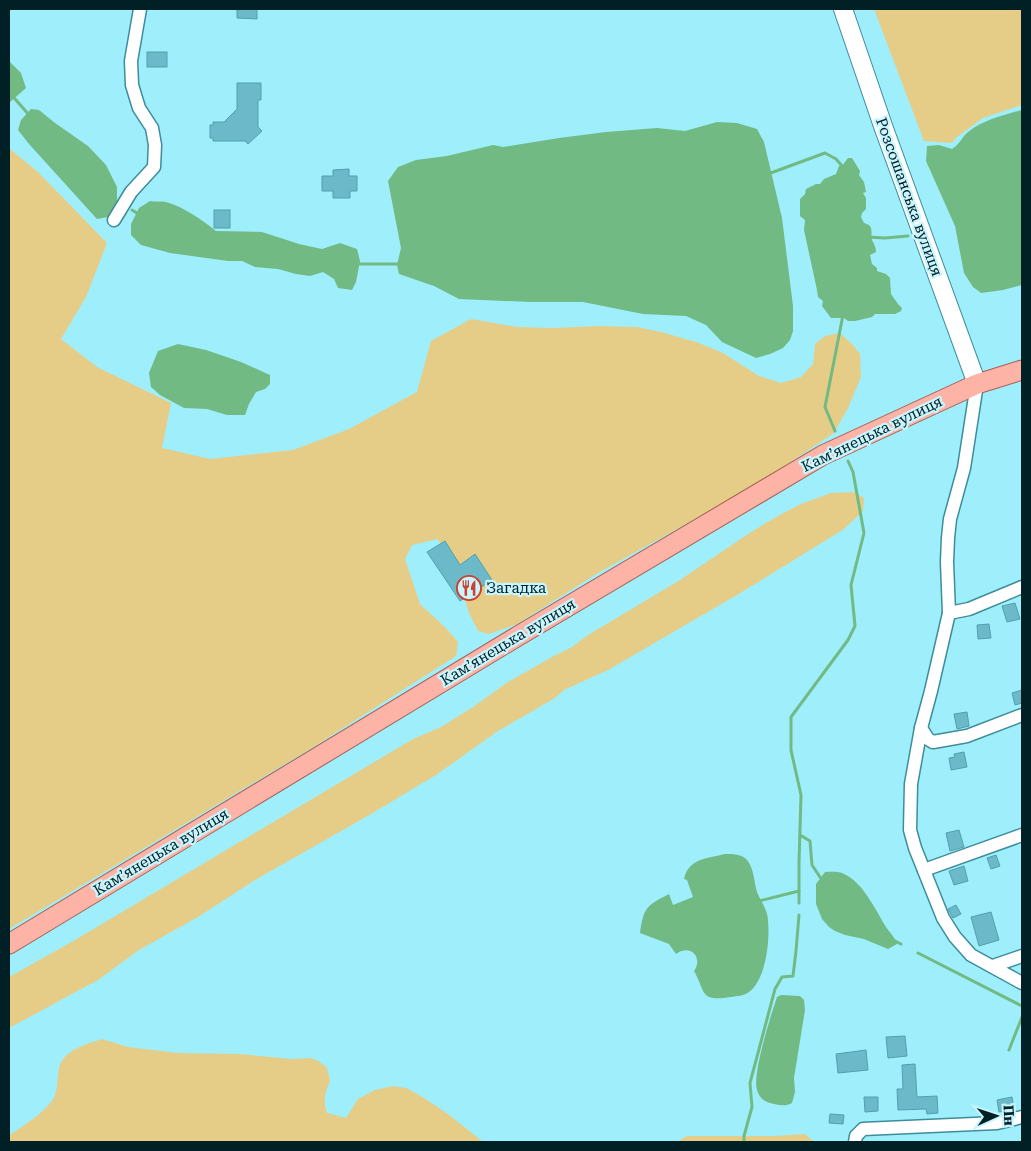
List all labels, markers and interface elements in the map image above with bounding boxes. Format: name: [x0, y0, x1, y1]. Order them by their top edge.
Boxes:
street label: Розсошанська вулиця: [872, 115, 946, 279]
street label: Камʼянецька вулиця: [799, 392, 945, 476]
restaurant icon: Загадка: [456, 575, 482, 601]
place label: Загадка: [486, 579, 546, 597]
street label: Камʼянецька вулиця: [437, 595, 579, 689]
street label: Камʼянецька вулиця: [90, 805, 232, 899]
north arrow: [971, 1091, 1021, 1141]
text: Пн: [1000, 1104, 1018, 1127]

